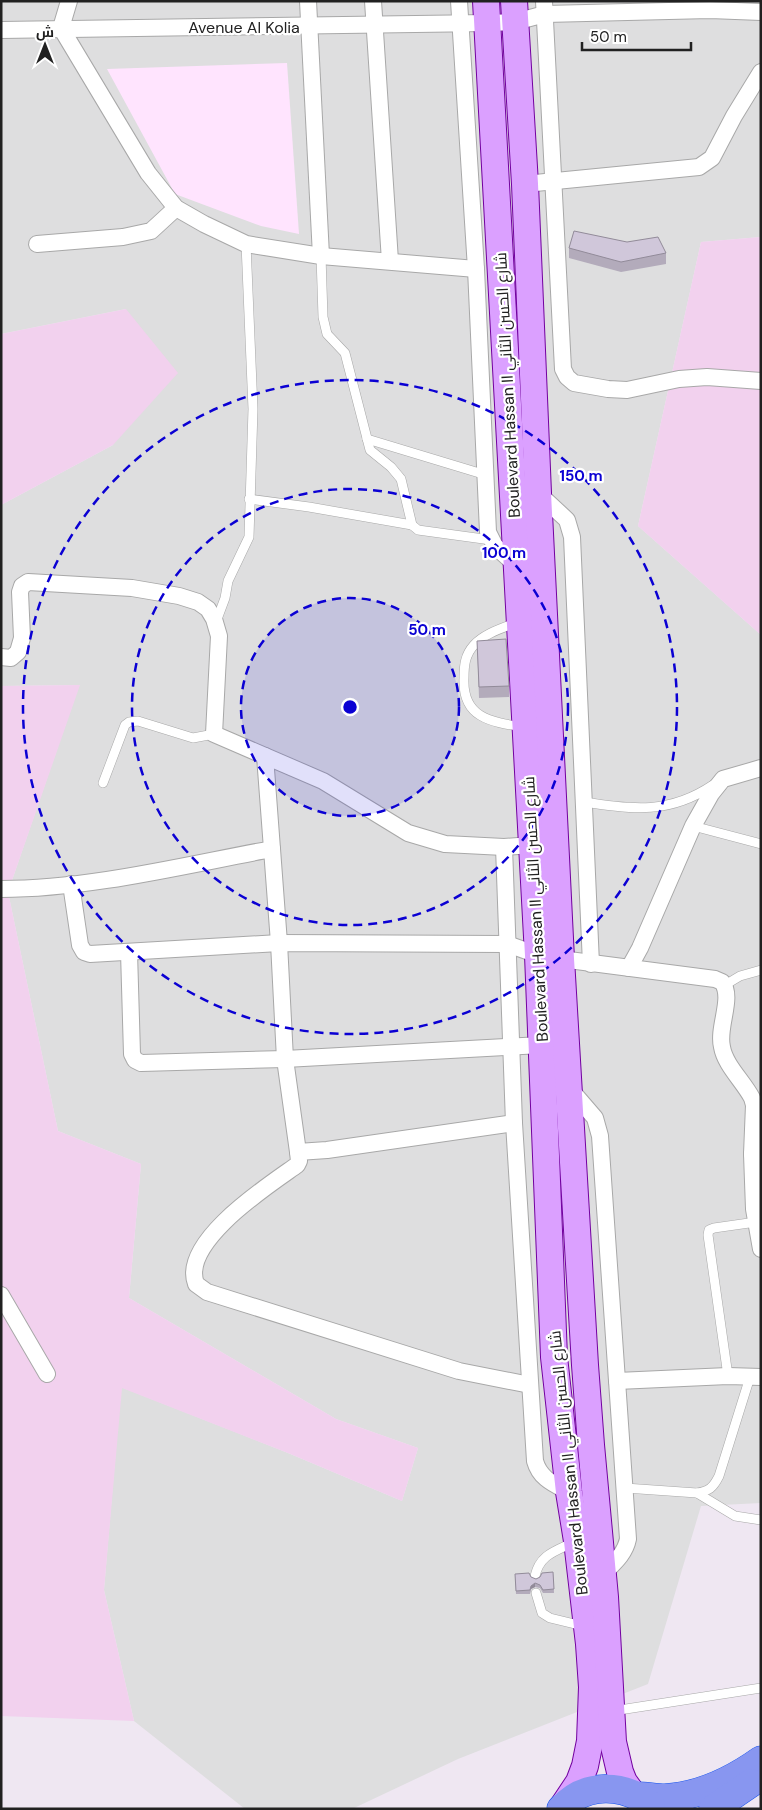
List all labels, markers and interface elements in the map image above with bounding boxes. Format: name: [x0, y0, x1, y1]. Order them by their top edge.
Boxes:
street label: Avenue Al Kolia: [188, 17, 300, 38]
north arrow: [20, 20, 70, 70]
scale bar: [582, 20, 691, 52]
text: ش: [36, 23, 54, 41]
text: 50 m: [590, 27, 627, 47]
street label: Boulevard Hassan II شارع الحسن الثاني: [490, 251, 528, 518]
text: 150 m: [560, 466, 603, 486]
text: 100 m: [482, 543, 526, 563]
text: 50 m: [408, 620, 446, 640]
centre of rings: [341, 698, 359, 716]
street label: Boulevard Hassan II شارع الحسن الثاني: [518, 775, 556, 1042]
street label: Boulevard Hassan II شارع الحسن الثاني: [544, 1329, 596, 1596]

